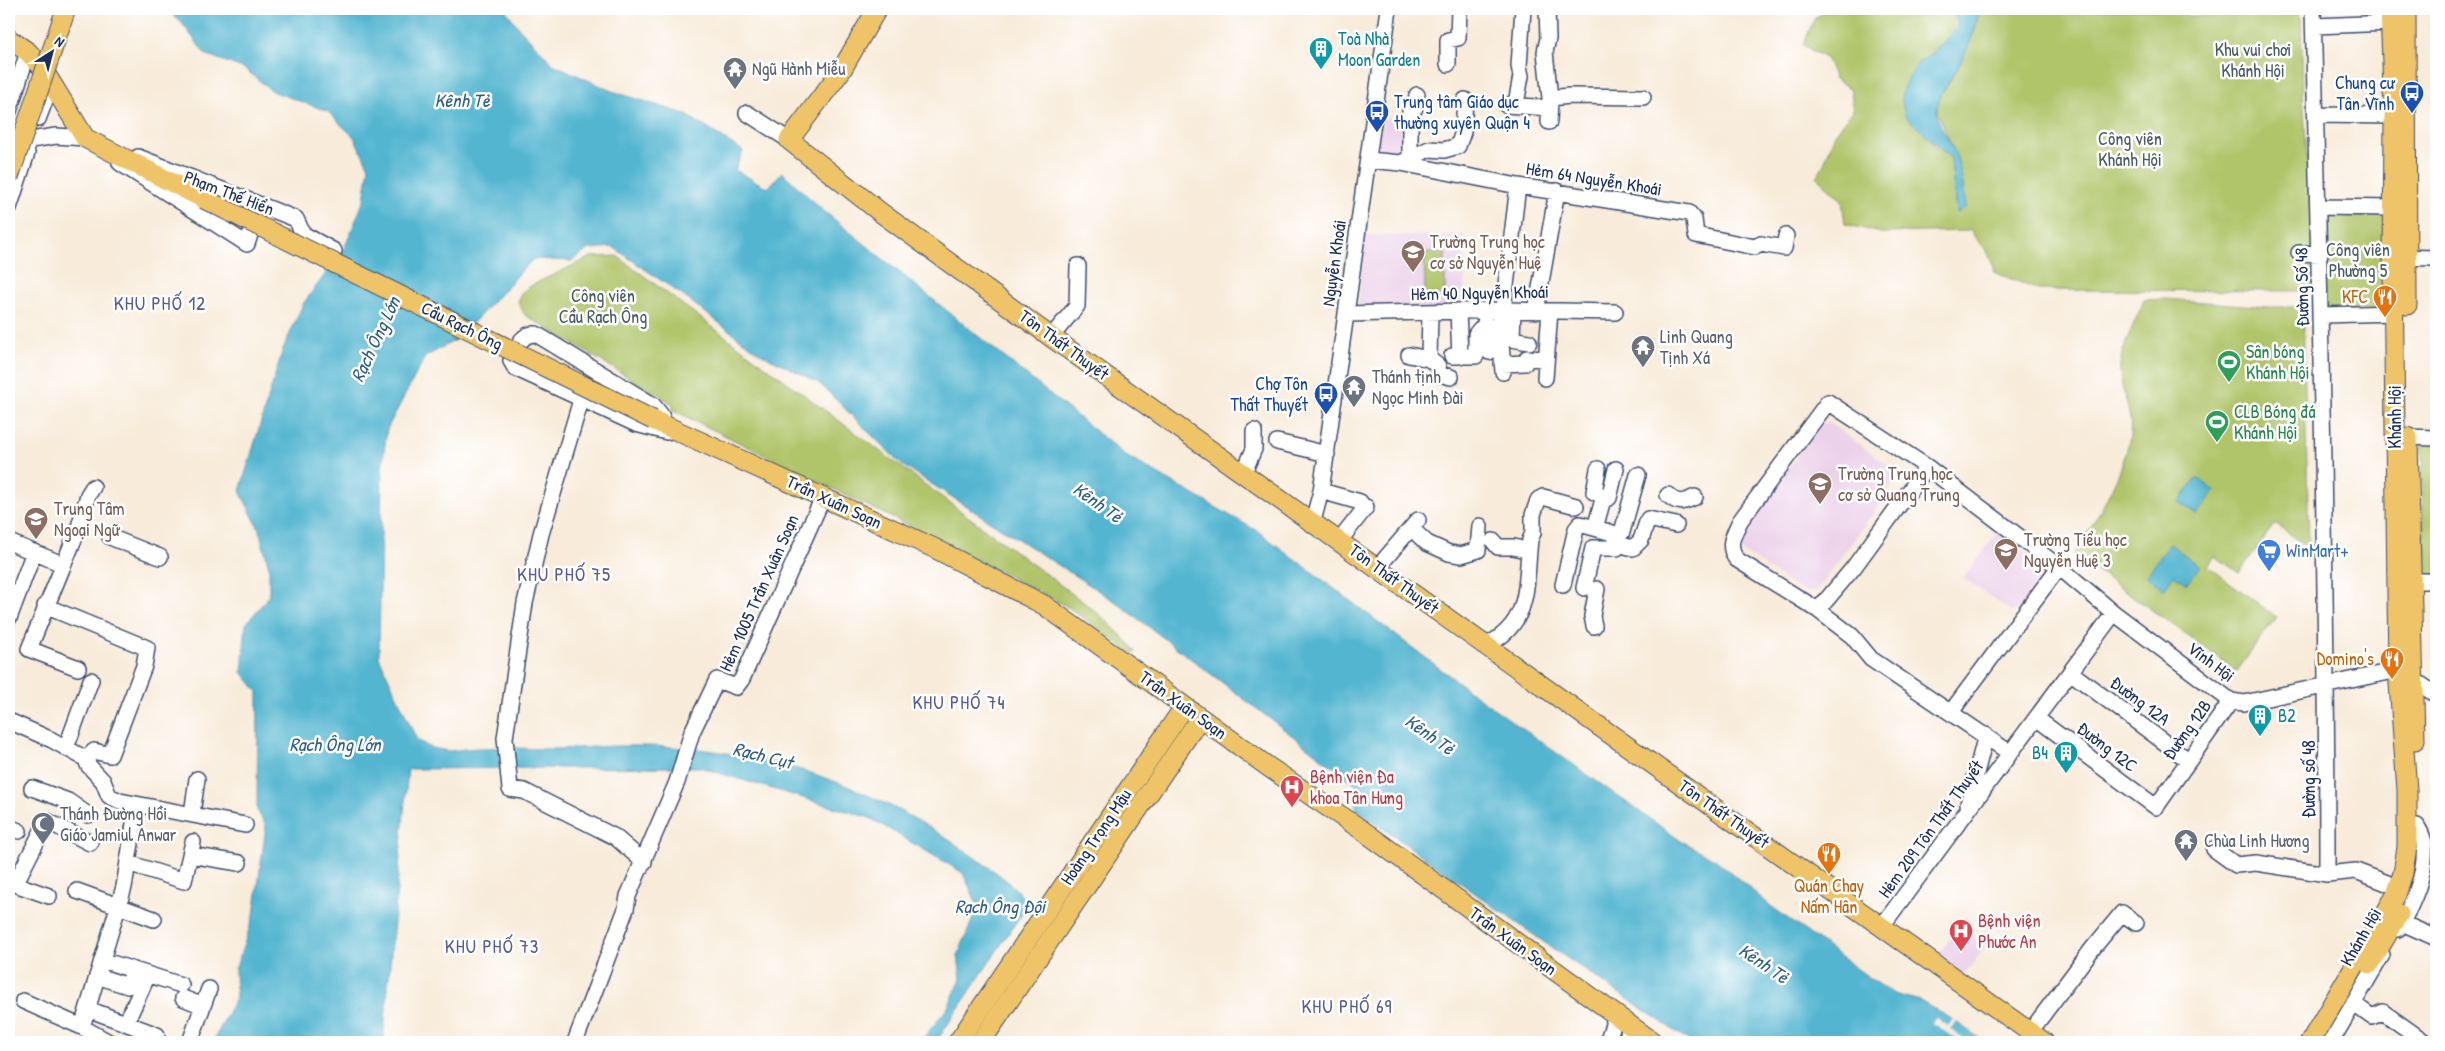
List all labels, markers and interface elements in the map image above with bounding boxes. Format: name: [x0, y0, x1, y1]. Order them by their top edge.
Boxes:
place label: Toà Nhà Moon Garden: [1338, 26, 1420, 72]
north arrow: [28, 28, 78, 78]
text: N: [51, 31, 69, 51]
building icon: Toà Nhà Moon Garden: [1308, 36, 1334, 70]
park label: Khu vui chơi Khánh Hội: [2215, 37, 2291, 83]
temple icon: Ngũ Hành Miễu: [722, 56, 748, 90]
place label: Ngũ Hành Miễu: [752, 56, 845, 81]
place label: Chung cư Tân Vĩnh: [2335, 70, 2396, 116]
bus stop icon: Chung cư Tân Vĩnh: [2399, 80, 2425, 114]
water label: Kênh Tẻ: [435, 87, 491, 113]
place label: Trung tâm Giáo dục thường xuyên Quận 4: [1394, 89, 1530, 135]
bus stop icon: Trung tâm Giáo dục thường xuyên Quận 4: [1364, 99, 1390, 133]
park label: Công viên Khánh Hội: [2098, 126, 2162, 172]
street label: Hẻm 64 Nguyễn Khoái: [1524, 155, 1664, 202]
street label: Phạm Thế Hiển: [180, 164, 278, 221]
street label: Nguyễn Khoái: [1315, 218, 1352, 308]
place label: Trường Trung học cơ sở Nguyễn Huệ: [1430, 229, 1545, 275]
park label: Công viên Phường 5: [2326, 237, 2390, 283]
school or university icon: Trường Trung học cơ sở Nguyễn Huệ: [1400, 239, 1426, 273]
street label: Đường Số 48: [2288, 247, 2315, 327]
street label: Hẻm 40 Nguyễn Khoái: [1411, 279, 1549, 306]
park label: Công viên Cầu Rạch Ông: [559, 283, 647, 329]
place label: KFC: [2342, 284, 2368, 309]
restaurant icon: KFC: [2372, 284, 2398, 318]
district label: KHU PHỐ 12: [114, 290, 206, 316]
water label: Rạch Ông Lớn: [344, 291, 407, 386]
street label: Cầu Rạch Ông: [417, 295, 507, 356]
street label: Tôn Thất Thuyết: [1014, 303, 1115, 386]
place label: Linh Quang Tịnh Xá: [1660, 324, 1733, 370]
temple icon: Linh Quang Tịnh Xá: [1630, 334, 1656, 368]
place label: Sân bóng Khánh Hội: [2246, 339, 2310, 385]
sports icon: Sân bóng Khánh Hội: [2216, 349, 2242, 383]
place label: Thánh tịnh Ngọc Minh Đài: [1372, 364, 1464, 410]
place label: Chợ Tôn Thất Thuyết: [1230, 371, 1309, 417]
temple icon: Thánh tịnh Ngọc Minh Đài: [1341, 374, 1367, 408]
bus stop icon: Chợ Tôn Thất Thuyết: [1313, 381, 1339, 415]
street label: Khánh Hội: [2382, 385, 2407, 449]
place label: CLB Bóng đá Khánh Hội: [2234, 399, 2316, 445]
sports icon: CLB Bóng đá Khánh Hội: [2204, 409, 2230, 443]
place label: Trường Trung học cơ sở Quang Trung: [1838, 461, 1960, 507]
street label: Trần Xuân Soạn: [782, 469, 886, 535]
school or university icon: Trường Trung học cơ sở Quang Trung: [1807, 471, 1833, 505]
water label: Kênh Tẻ: [1068, 476, 1129, 529]
place label: Trung Tâm Ngoại Ngữ: [54, 496, 125, 542]
school or university icon: Trung Tâm Ngoại Ngữ: [23, 506, 49, 540]
street label: Hẻm 1005 Trần Xuân Soạn: [713, 510, 804, 675]
place label: Trường Tiểu học Nguyễn Huệ 3: [2024, 527, 2127, 573]
street label: Tôn Thất Thuyết: [1344, 537, 1445, 620]
school or university icon: Trường Tiểu học Nguyễn Huệ 3: [1993, 537, 2019, 571]
supermarket icon: WinMart+: [2256, 538, 2282, 572]
place label: WinMart+: [2286, 538, 2349, 563]
district label: KHU PHỐ 75: [517, 561, 611, 587]
street label: Vĩnh Hội: [2182, 635, 2240, 688]
place label: Domino's: [2317, 646, 2374, 671]
restaurant icon: Domino's: [2379, 646, 2405, 680]
street label: Trần Xuân Soạn: [1134, 664, 1232, 745]
street label: Đường 12A: [2105, 670, 2175, 731]
district label: KHU PHỐ 74: [912, 689, 1006, 715]
street label: Đường 12B: [2156, 695, 2217, 765]
building icon: B2: [2247, 703, 2273, 737]
place label: B2: [2278, 703, 2296, 728]
water label: Kênh Tẻ: [1400, 708, 1461, 761]
street label: Đường 12C: [2072, 716, 2143, 778]
water label: Rạch Ông Lớn: [289, 731, 382, 757]
water label: Rạch Cụt: [731, 735, 798, 776]
place label: B4: [2032, 740, 2048, 765]
building icon: B4: [2053, 740, 2079, 774]
street label: Đường số 48: [2296, 740, 2321, 818]
street label: Hẻm 209 Tôn Thất Thuyết: [1872, 754, 1990, 903]
place label: Bệnh viện Đa khoa Tân Hưng: [1310, 764, 1403, 810]
street label: Tôn Thất Thuyết: [1674, 773, 1775, 855]
hospital icon: Bệnh viện Đa khoa Tân Hưng: [1279, 774, 1305, 808]
street label: Hoàng Trọng Mậu: [1054, 784, 1137, 890]
place label: Thánh Đường Hồi Giáo Jamiul Anwar: [60, 801, 177, 847]
mosque icon: Thánh Đường Hồi Giáo Jamiul Anwar: [30, 811, 56, 845]
temple icon: Chùa Linh Hương: [2173, 828, 2199, 862]
place label: Chùa Linh Hương: [2204, 828, 2309, 853]
restaurant icon: Quán Chay Nấm Hân: [1816, 841, 1842, 875]
place label: Quán Chay Nấm Hân: [1794, 873, 1865, 919]
water label: Rạch Ông Đội: [955, 893, 1047, 919]
street label: Trần Xuân Soạn: [1464, 900, 1562, 981]
street label: Khánh Hội: [2334, 903, 2387, 971]
place label: Bệnh viện Phước An: [1978, 908, 2041, 954]
hospital icon: Bệnh viện Phước An: [1948, 918, 1974, 952]
district label: KHU PHỐ 73: [445, 933, 539, 959]
water label: Kênh Tẻ: [1734, 937, 1795, 990]
district label: KHU PHỐ 69: [1301, 993, 1393, 1019]

